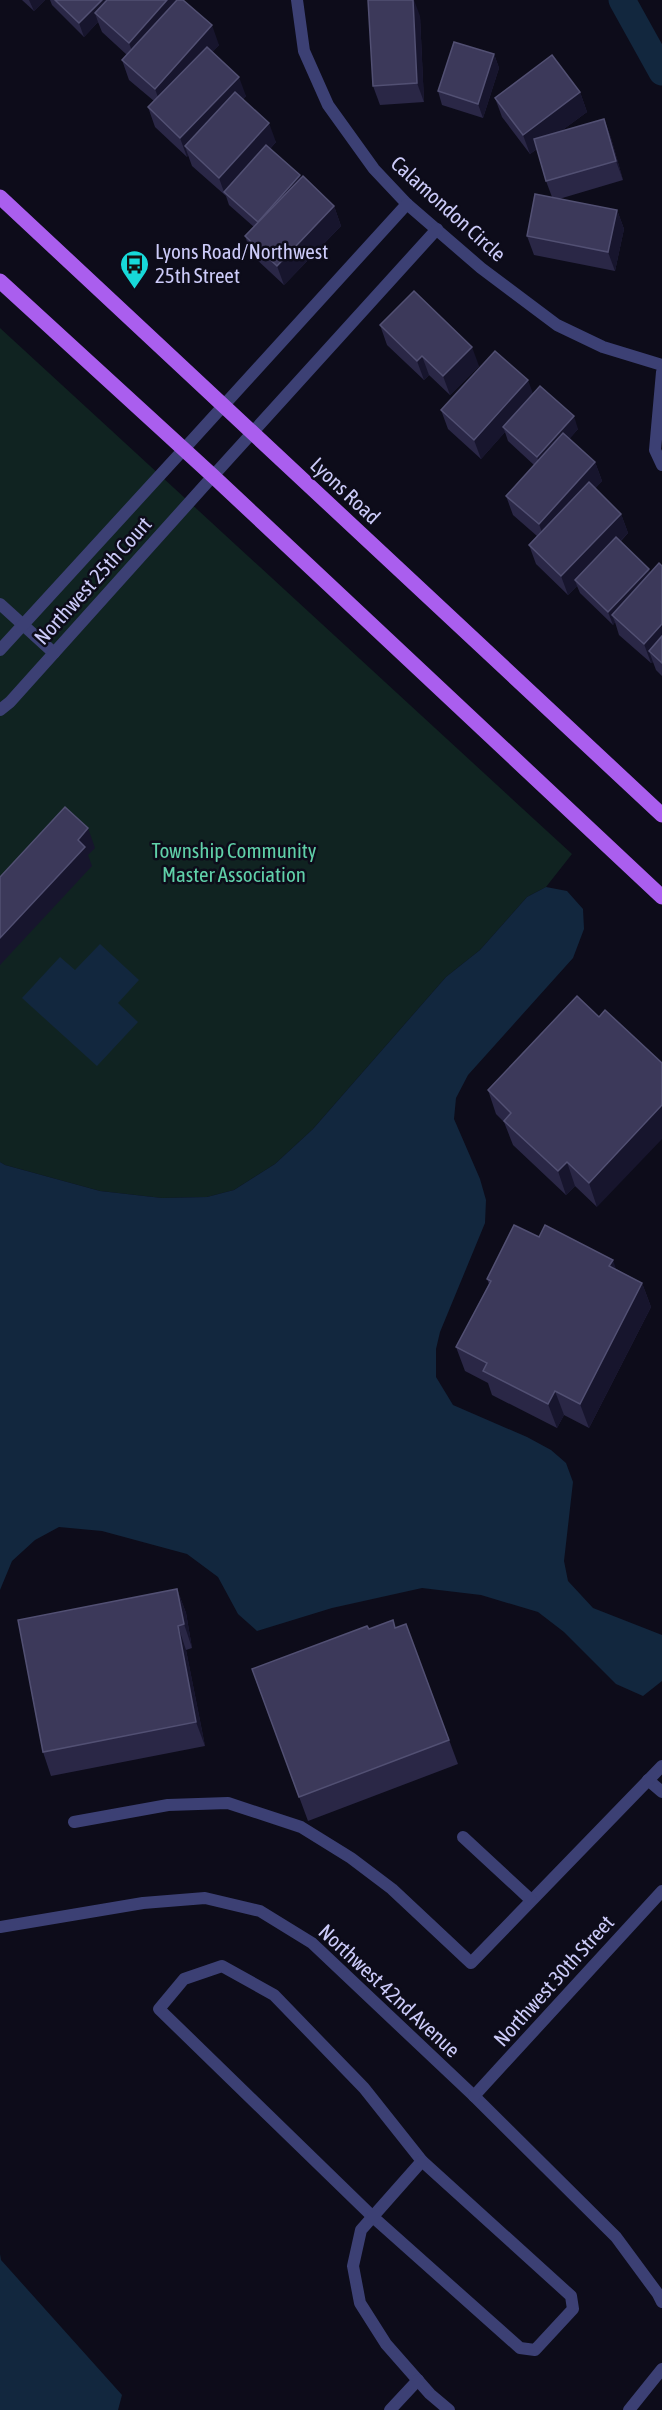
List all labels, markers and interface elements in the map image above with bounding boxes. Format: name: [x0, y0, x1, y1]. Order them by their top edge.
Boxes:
street label: Calamondon Circle: [386, 151, 511, 266]
place label: Lyons Road/Northwest 25th Street: [155, 239, 328, 287]
bus stop icon: Lyons Road/Northwest 25th Street: [118, 248, 150, 290]
street label: Lyons Road: [306, 452, 385, 528]
street label: Northwest 25th Court: [29, 512, 156, 649]
park label: Township Community Master Association: [151, 838, 317, 886]
street label: Northwest 30th Street: [488, 1910, 618, 2051]
street label: Northwest 42nd Avenue: [314, 1919, 465, 2062]

